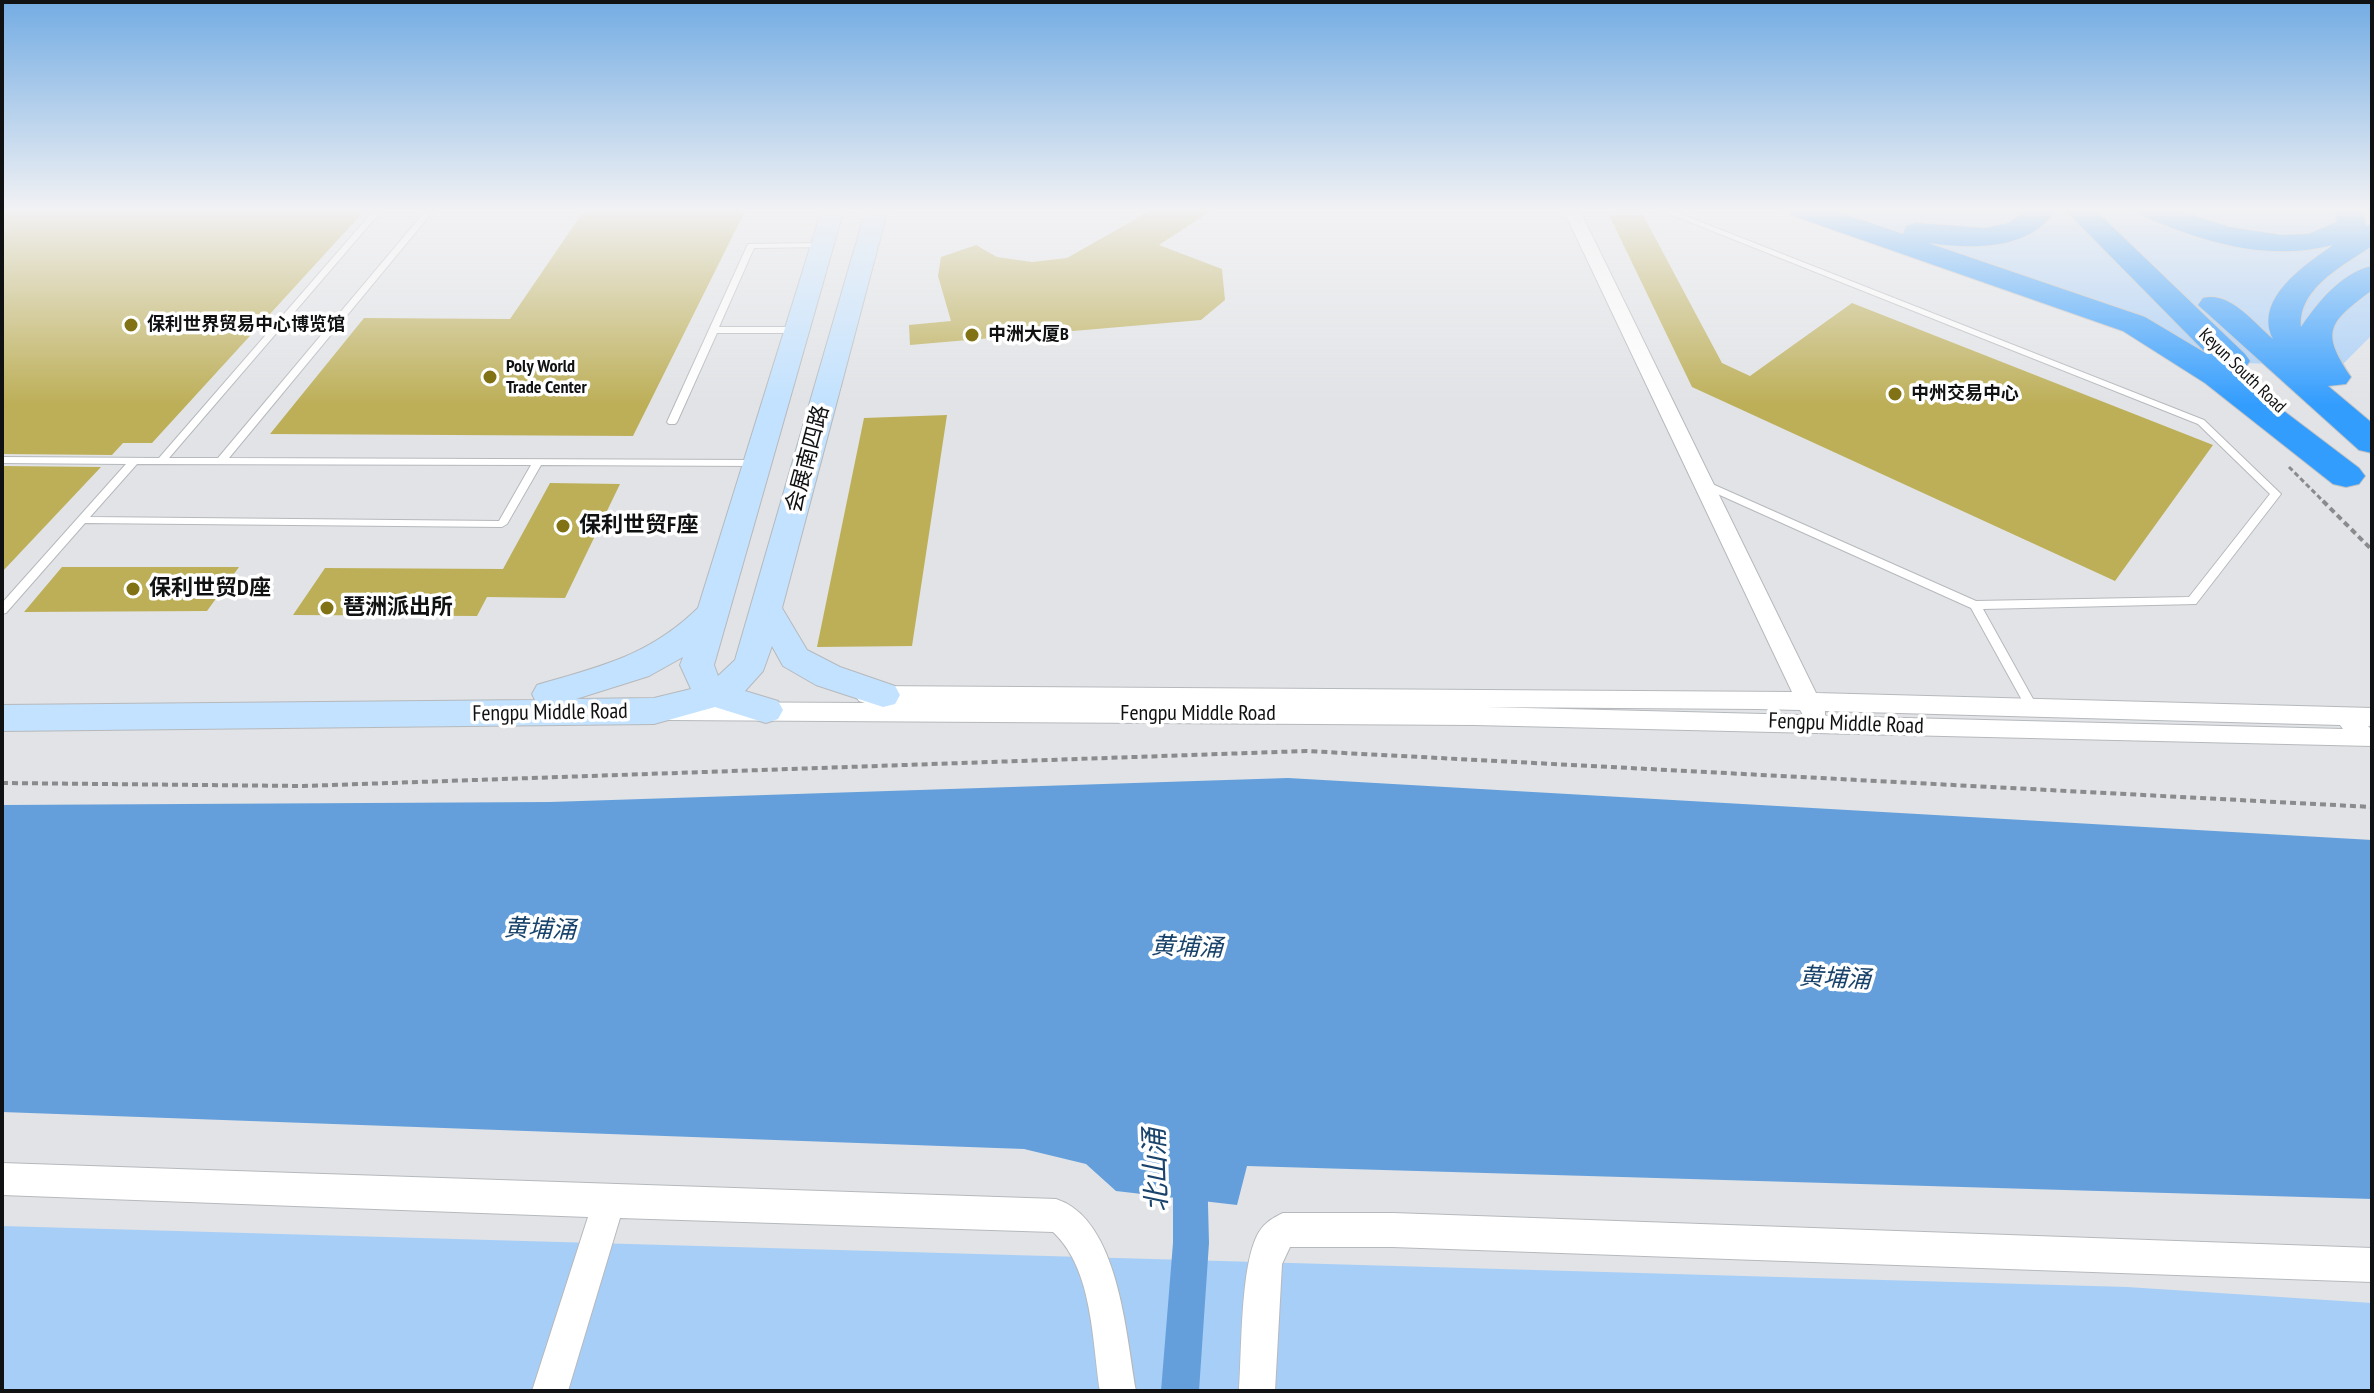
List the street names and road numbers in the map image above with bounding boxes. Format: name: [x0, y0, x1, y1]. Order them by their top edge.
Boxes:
street label: Keyun South Road: [2194, 324, 2290, 418]
street label: 会展南四路: [781, 402, 835, 516]
street label: Fengpu Middle Road: [472, 698, 628, 728]
street label: Fengpu Middle Road: [1120, 701, 1276, 727]
street label: Fengpu Middle Road: [1768, 708, 1924, 740]

